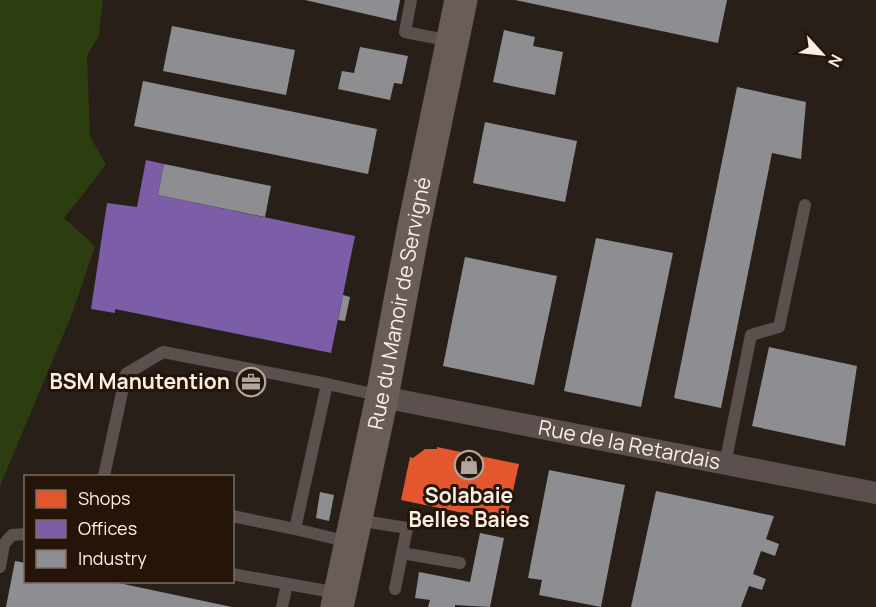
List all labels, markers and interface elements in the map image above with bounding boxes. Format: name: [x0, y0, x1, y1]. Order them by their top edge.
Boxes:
north arrow: [792, 24, 852, 84]
text: N: [823, 51, 848, 71]
street label: Rue du Manoir de Servigné: [360, 174, 437, 432]
office icon: BSM Manutention: [235, 366, 267, 398]
place label: BSM Manutention: [49, 367, 230, 395]
street label: Rue de la Retardais: [536, 413, 723, 475]
shop icon: Solabaie Belles Baies: [453, 449, 485, 481]
legend: [24, 475, 234, 583]
place label: Solabaie Belles Baies: [408, 481, 530, 533]
text: Shops: [78, 486, 130, 510]
text: Offices: [78, 516, 137, 540]
text: Industry: [78, 546, 147, 570]

